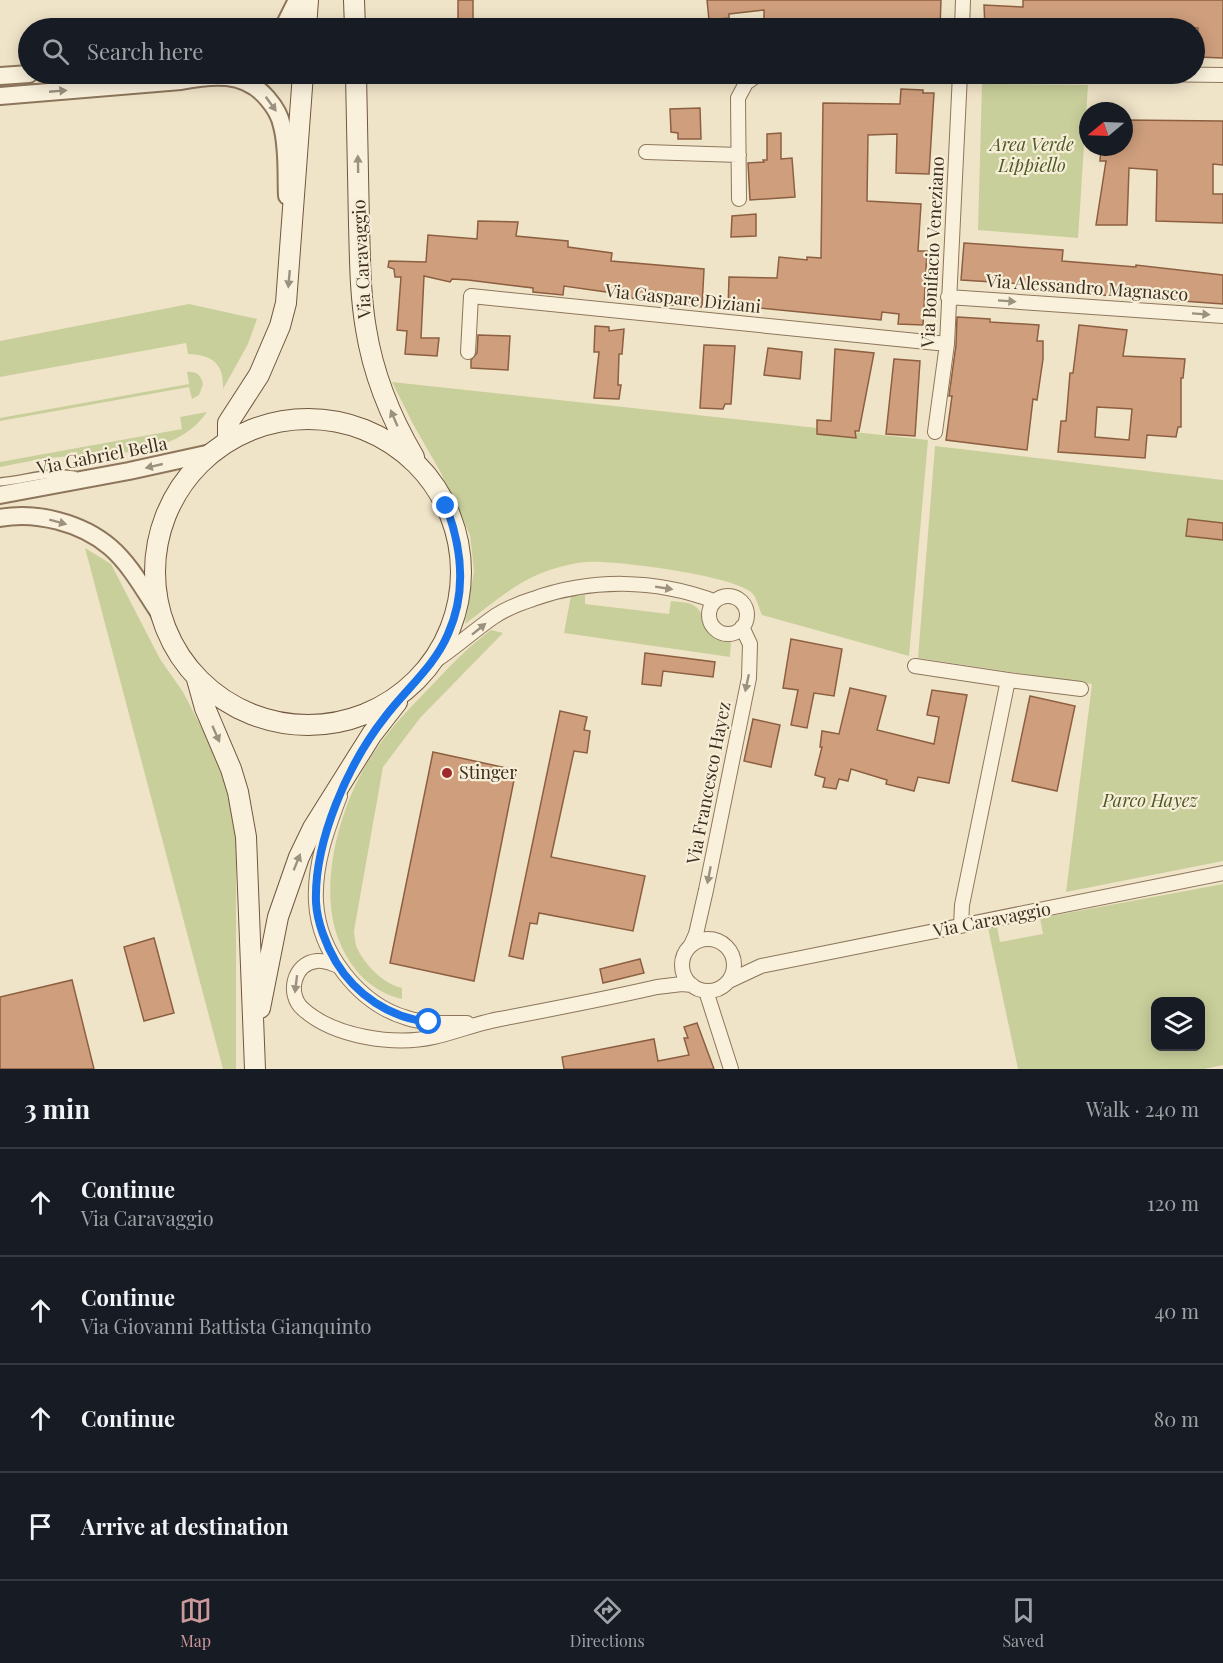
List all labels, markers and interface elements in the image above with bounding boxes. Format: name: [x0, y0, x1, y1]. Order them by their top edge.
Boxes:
search box: [18, 18, 1205, 84]
icon: search: [39, 35, 72, 68]
text: Search here: [87, 36, 203, 66]
one-way arrow: [49, 87, 68, 96]
one-way arrow: [265, 95, 277, 111]
north arrow: [1079, 102, 1133, 156]
park label: Area Verde Lippiello: [988, 132, 1074, 177]
one-way arrow: [353, 155, 363, 174]
street label: Via Bonifacio Veneziano: [915, 155, 949, 349]
street label: Via Caravaggio: [346, 199, 376, 320]
street label: Via Alessandro Magnasco: [984, 268, 1189, 306]
one-way arrow: [284, 269, 294, 288]
street label: Via Gaspare Diziani: [603, 278, 762, 318]
one-way arrow: [997, 296, 1016, 306]
one-way arrow: [1192, 310, 1211, 319]
one-way arrow: [389, 408, 399, 426]
street label: Via Gabriel Bella: [33, 431, 169, 480]
one-way arrow: [145, 461, 163, 471]
route end: [432, 492, 458, 518]
one-way arrow: [49, 518, 67, 527]
one-way arrow: [654, 584, 673, 593]
one-way arrow: [471, 623, 486, 636]
one-way arrow: [742, 674, 752, 693]
street label: Via Francesco Hayez: [680, 699, 736, 867]
one-way arrow: [212, 725, 221, 743]
place label: Stinger: [459, 760, 517, 784]
marker: Stinger: [440, 766, 454, 780]
park label: Parco Hayez: [1101, 788, 1199, 812]
one-way arrow: [293, 853, 302, 871]
one-way arrow: [704, 865, 713, 884]
street label: Via Caravaggio: [930, 896, 1053, 942]
one-way arrow: [291, 974, 300, 993]
map controls: [1151, 997, 1205, 1051]
button: layers: [1151, 997, 1205, 1051]
route start: [415, 1008, 441, 1034]
text: 3 min: [24, 1091, 90, 1126]
text: Walk · 240 m: [1086, 1095, 1199, 1122]
text: Continue: [81, 1174, 175, 1204]
icon: ahead: [24, 1186, 57, 1219]
text: 120 m: [1147, 1189, 1199, 1216]
text: Via Caravaggio: [81, 1204, 214, 1231]
text: Continue: [81, 1282, 175, 1312]
icon: ahead: [24, 1294, 57, 1327]
text: 40 m: [1154, 1297, 1199, 1324]
text: Via Giovanni Battista Gianquinto: [81, 1312, 372, 1339]
icon: ahead: [24, 1402, 57, 1435]
text: Continue: [81, 1403, 175, 1433]
text: 80 m: [1154, 1405, 1199, 1432]
icon: arrive: [24, 1510, 57, 1543]
text: Arrive at destination: [81, 1511, 289, 1541]
tab: Map: [179, 1594, 212, 1651]
tab: Directions: [570, 1594, 645, 1651]
tab: Saved: [1002, 1594, 1044, 1651]

